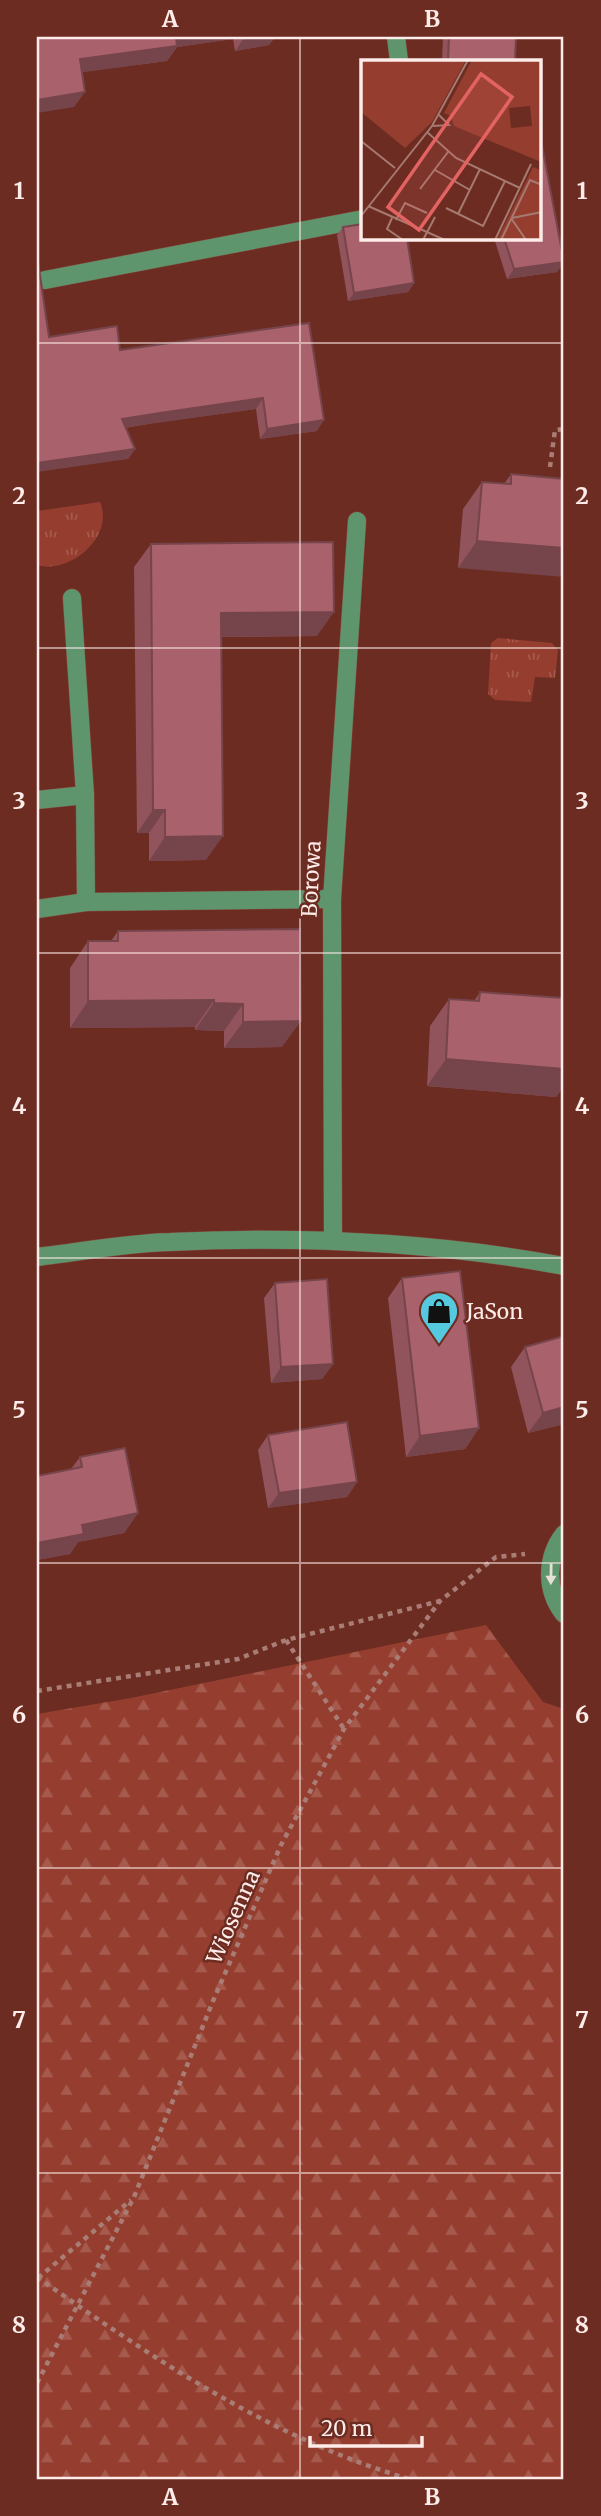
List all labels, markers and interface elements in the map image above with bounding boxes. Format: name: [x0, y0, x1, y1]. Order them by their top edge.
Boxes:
text: A: [161, 4, 179, 33]
text: B: [424, 4, 440, 33]
inset map: [361, 60, 542, 240]
text: 1: [14, 176, 25, 205]
text: 1: [577, 176, 588, 205]
text: 2: [12, 481, 26, 510]
text: 2: [575, 481, 589, 510]
text: 3: [12, 786, 26, 815]
text: 3: [575, 786, 589, 815]
street label: Borowa: [296, 840, 326, 918]
text: 4: [12, 1091, 27, 1120]
text: 4: [575, 1091, 590, 1120]
shop icon: JaSon: [418, 1290, 460, 1345]
place label: JaSon: [465, 1298, 523, 1325]
text: 5: [12, 1395, 26, 1424]
text: 5: [575, 1395, 589, 1424]
one-way arrow: [545, 1563, 557, 1585]
text: 6: [12, 1700, 26, 1729]
text: 6: [575, 1700, 589, 1729]
street label: Wiosenna: [200, 1866, 266, 1969]
text: 7: [12, 2005, 26, 2034]
text: 7: [575, 2005, 589, 2034]
text: 8: [12, 2310, 26, 2339]
text: 8: [575, 2310, 589, 2339]
scale bar: [310, 2404, 422, 2448]
text: 20 m: [321, 2415, 373, 2442]
text: A: [161, 2482, 179, 2511]
text: B: [424, 2482, 440, 2511]

